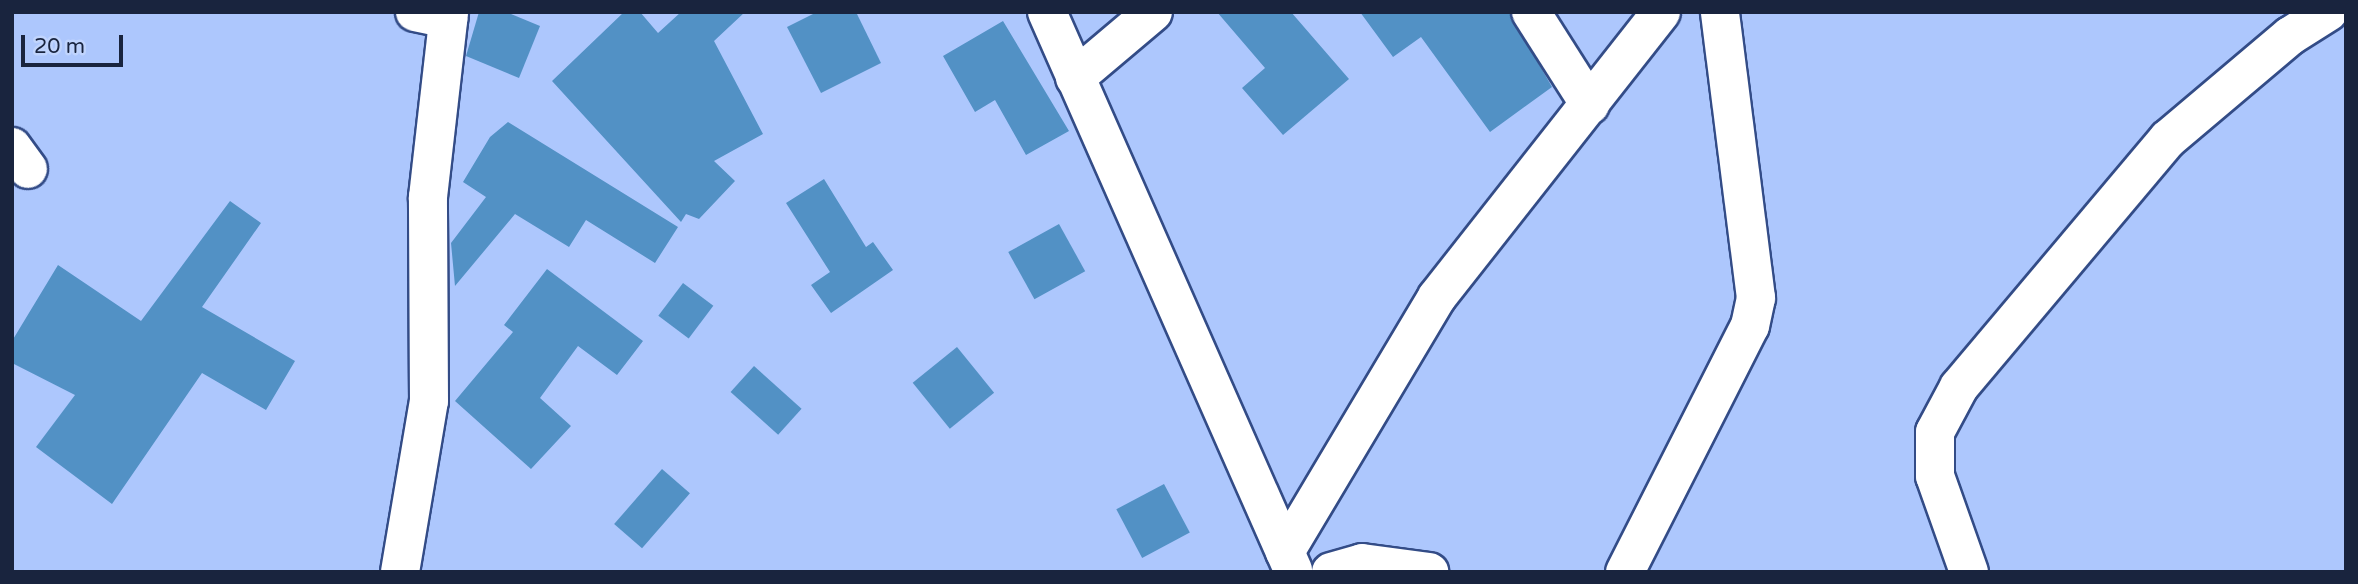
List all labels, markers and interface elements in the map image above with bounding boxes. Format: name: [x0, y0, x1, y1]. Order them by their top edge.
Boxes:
scale bar: [24, 21, 126, 65]
text: 20 m: [34, 34, 85, 59]

